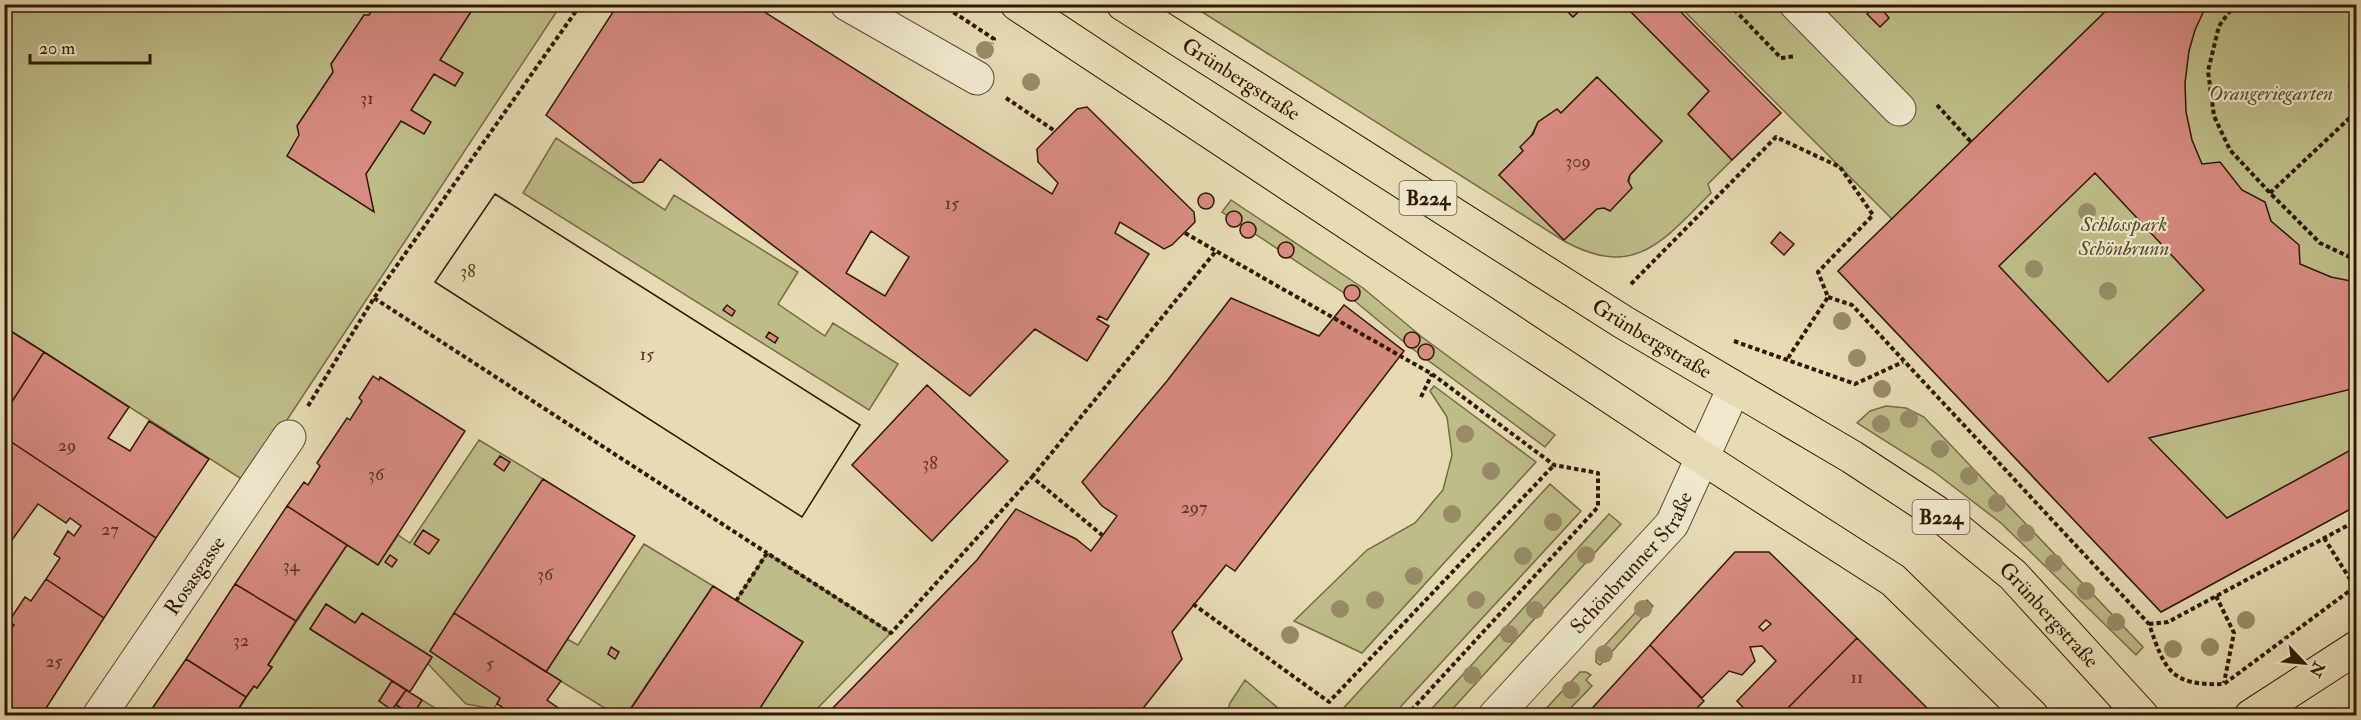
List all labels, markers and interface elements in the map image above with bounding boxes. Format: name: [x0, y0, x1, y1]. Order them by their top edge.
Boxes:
scale bar: [30, 27, 150, 65]
street label: Grünbergstraße: [1177, 32, 1305, 127]
text: 20 m: [39, 37, 75, 60]
park label: Orangeriegarten: [2209, 80, 2333, 107]
house number: 31: [360, 87, 374, 110]
house number: 309: [1565, 150, 1591, 173]
road number: B224: [1400, 181, 1456, 215]
house number: 15: [945, 192, 959, 215]
park label: Schlosspark Schönbrunn: [2078, 211, 2170, 262]
house number: 38: [460, 260, 476, 283]
street label: Grünbergstraße: [1587, 293, 1717, 385]
house number: 15: [640, 343, 654, 366]
house number: 29: [58, 434, 76, 457]
house number: 38: [922, 452, 938, 475]
house number: 36: [368, 463, 385, 486]
street label: Schönbrunner Straße: [1564, 487, 1699, 640]
house number: 297: [1181, 496, 1207, 519]
road number: B224: [1912, 500, 1970, 534]
house number: 27: [101, 518, 119, 541]
street label: Rosasgasse: [159, 531, 232, 621]
house number: 34: [283, 554, 301, 577]
street label: Grünbergstraße: [1994, 556, 2105, 674]
house number: 36: [537, 563, 554, 586]
house number: 32: [233, 629, 249, 652]
north arrow: [2274, 633, 2334, 693]
house number: 25: [46, 650, 63, 673]
house number: 5: [486, 652, 494, 675]
text: N: [2304, 657, 2329, 681]
house number: 11: [1851, 666, 1863, 689]

